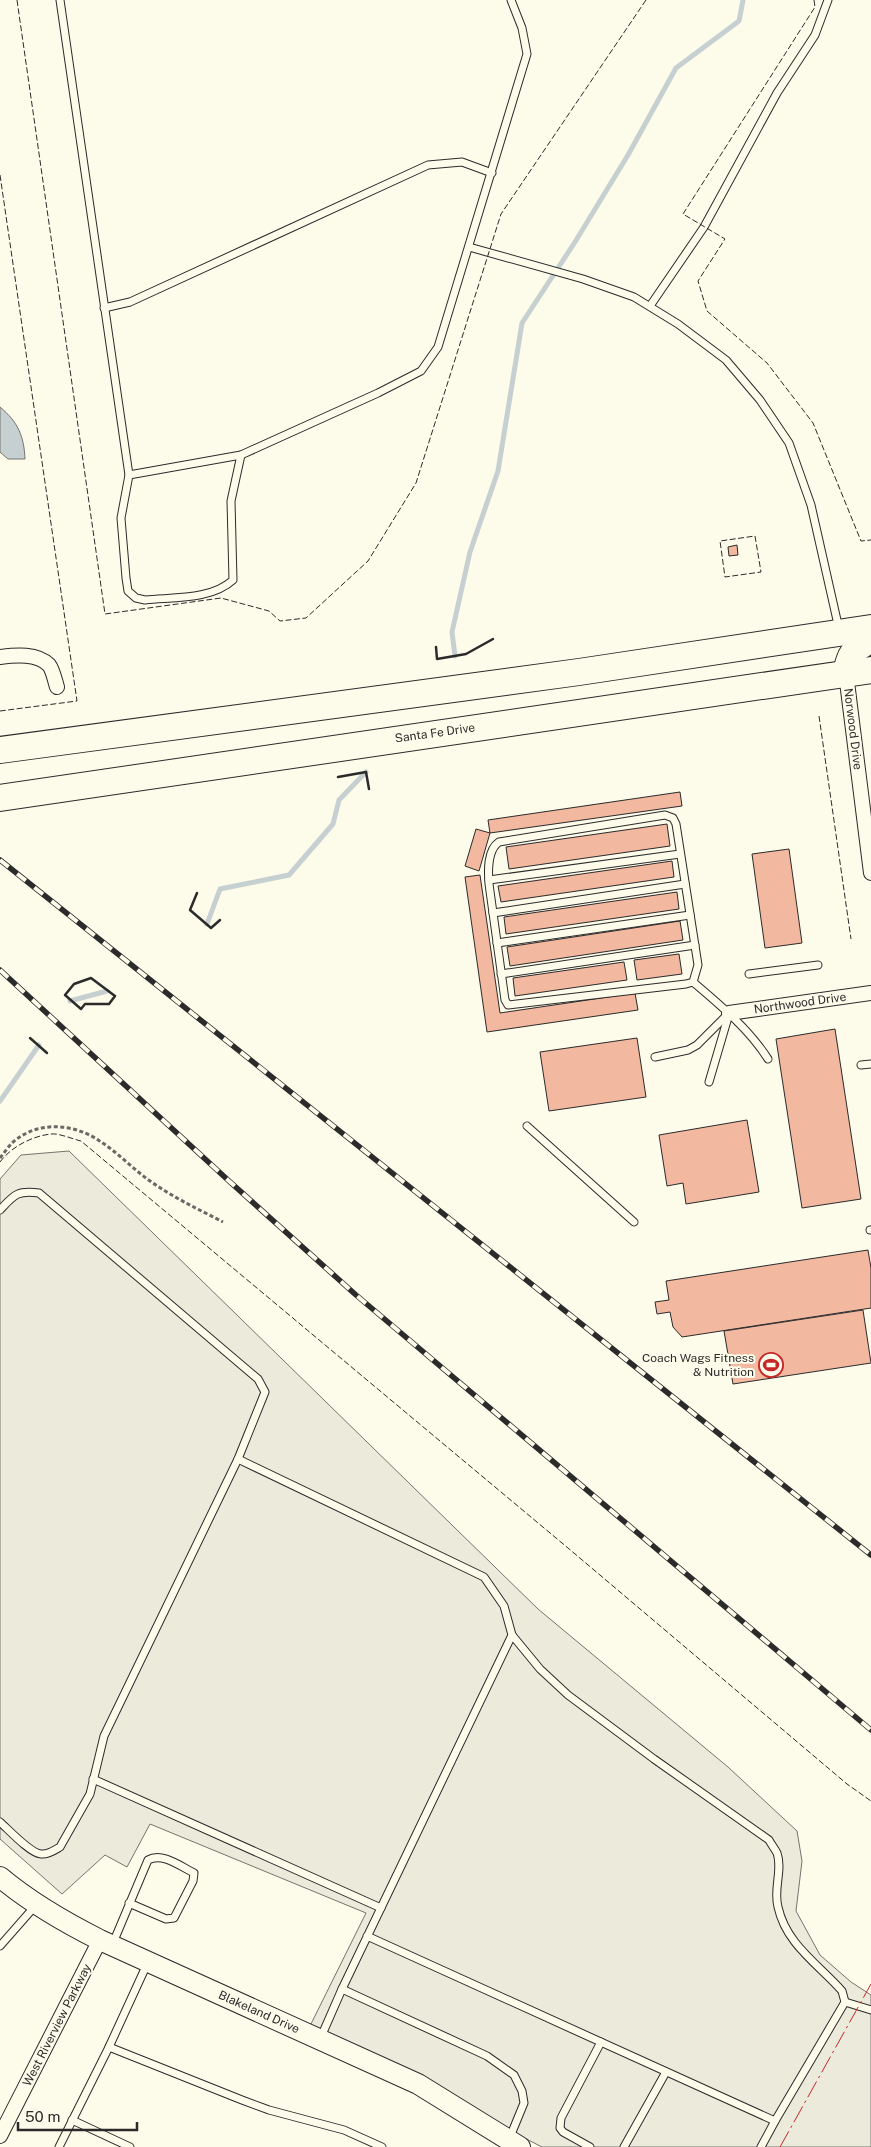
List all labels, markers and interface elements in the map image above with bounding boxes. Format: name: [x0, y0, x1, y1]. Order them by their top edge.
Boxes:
street label: Norwood Drive: [841, 687, 865, 771]
street label: Santa Fe Drive: [394, 720, 476, 746]
street label: Northwood Drive: [753, 990, 847, 1016]
place label: Coach Wags Fitness & Nutrition: [642, 1351, 754, 1379]
sports icon: Coach Wags Fitness & Nutrition: [758, 1352, 784, 1378]
street label: West Riverview Parkway: [20, 1961, 94, 2089]
street label: Blakeland Drive: [216, 1988, 302, 2036]
scale bar: [18, 2100, 136, 2132]
text: 50 m: [25, 2108, 60, 2125]

